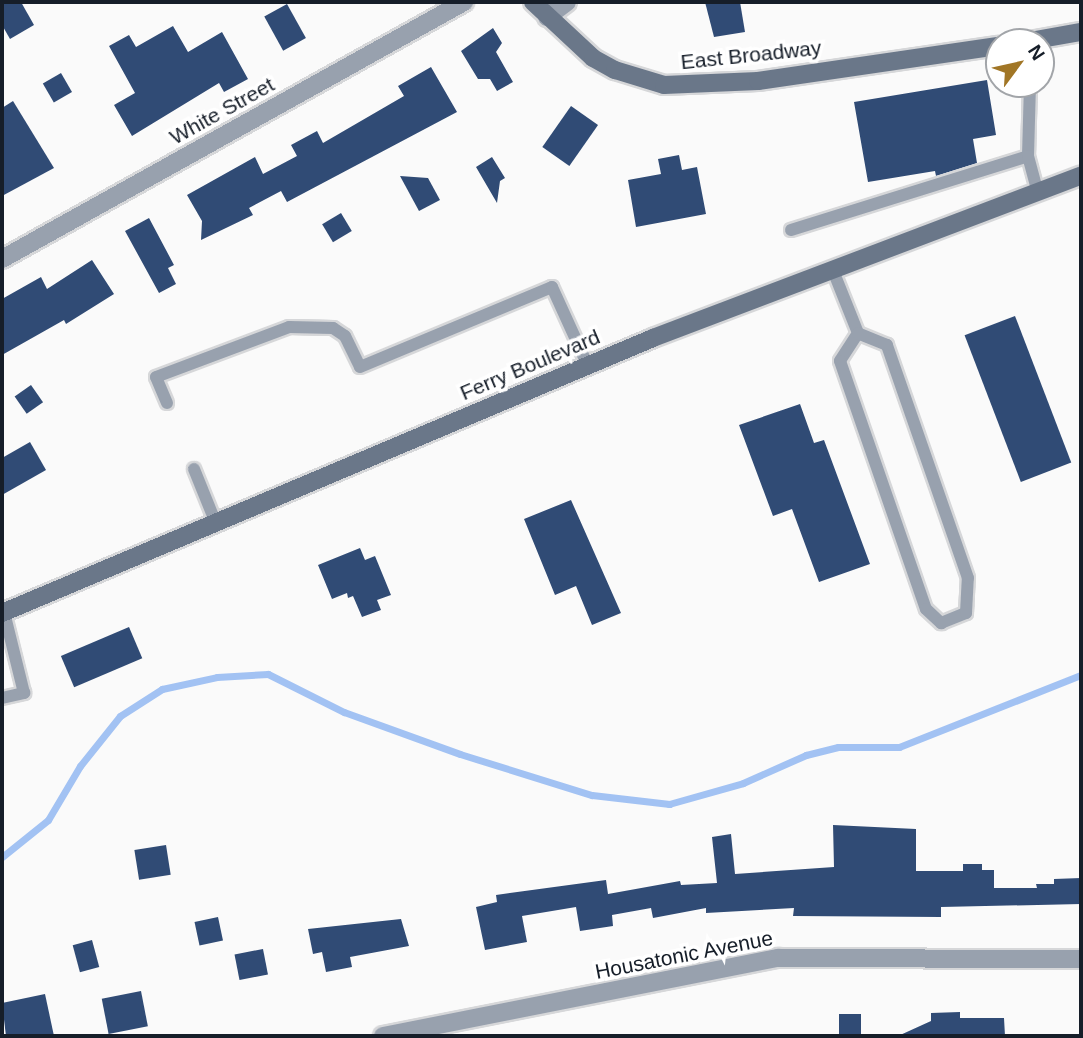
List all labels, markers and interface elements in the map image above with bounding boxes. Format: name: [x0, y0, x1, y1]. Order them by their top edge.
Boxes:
north arrow: [985, 28, 1055, 98]
street label: East Broadway: [679, 35, 823, 75]
text: N: [1024, 41, 1049, 64]
street label: White Street: [165, 72, 279, 150]
street label: Ferry Boulevard: [456, 324, 604, 406]
street label: Housatonic Avenue: [592, 925, 776, 985]

